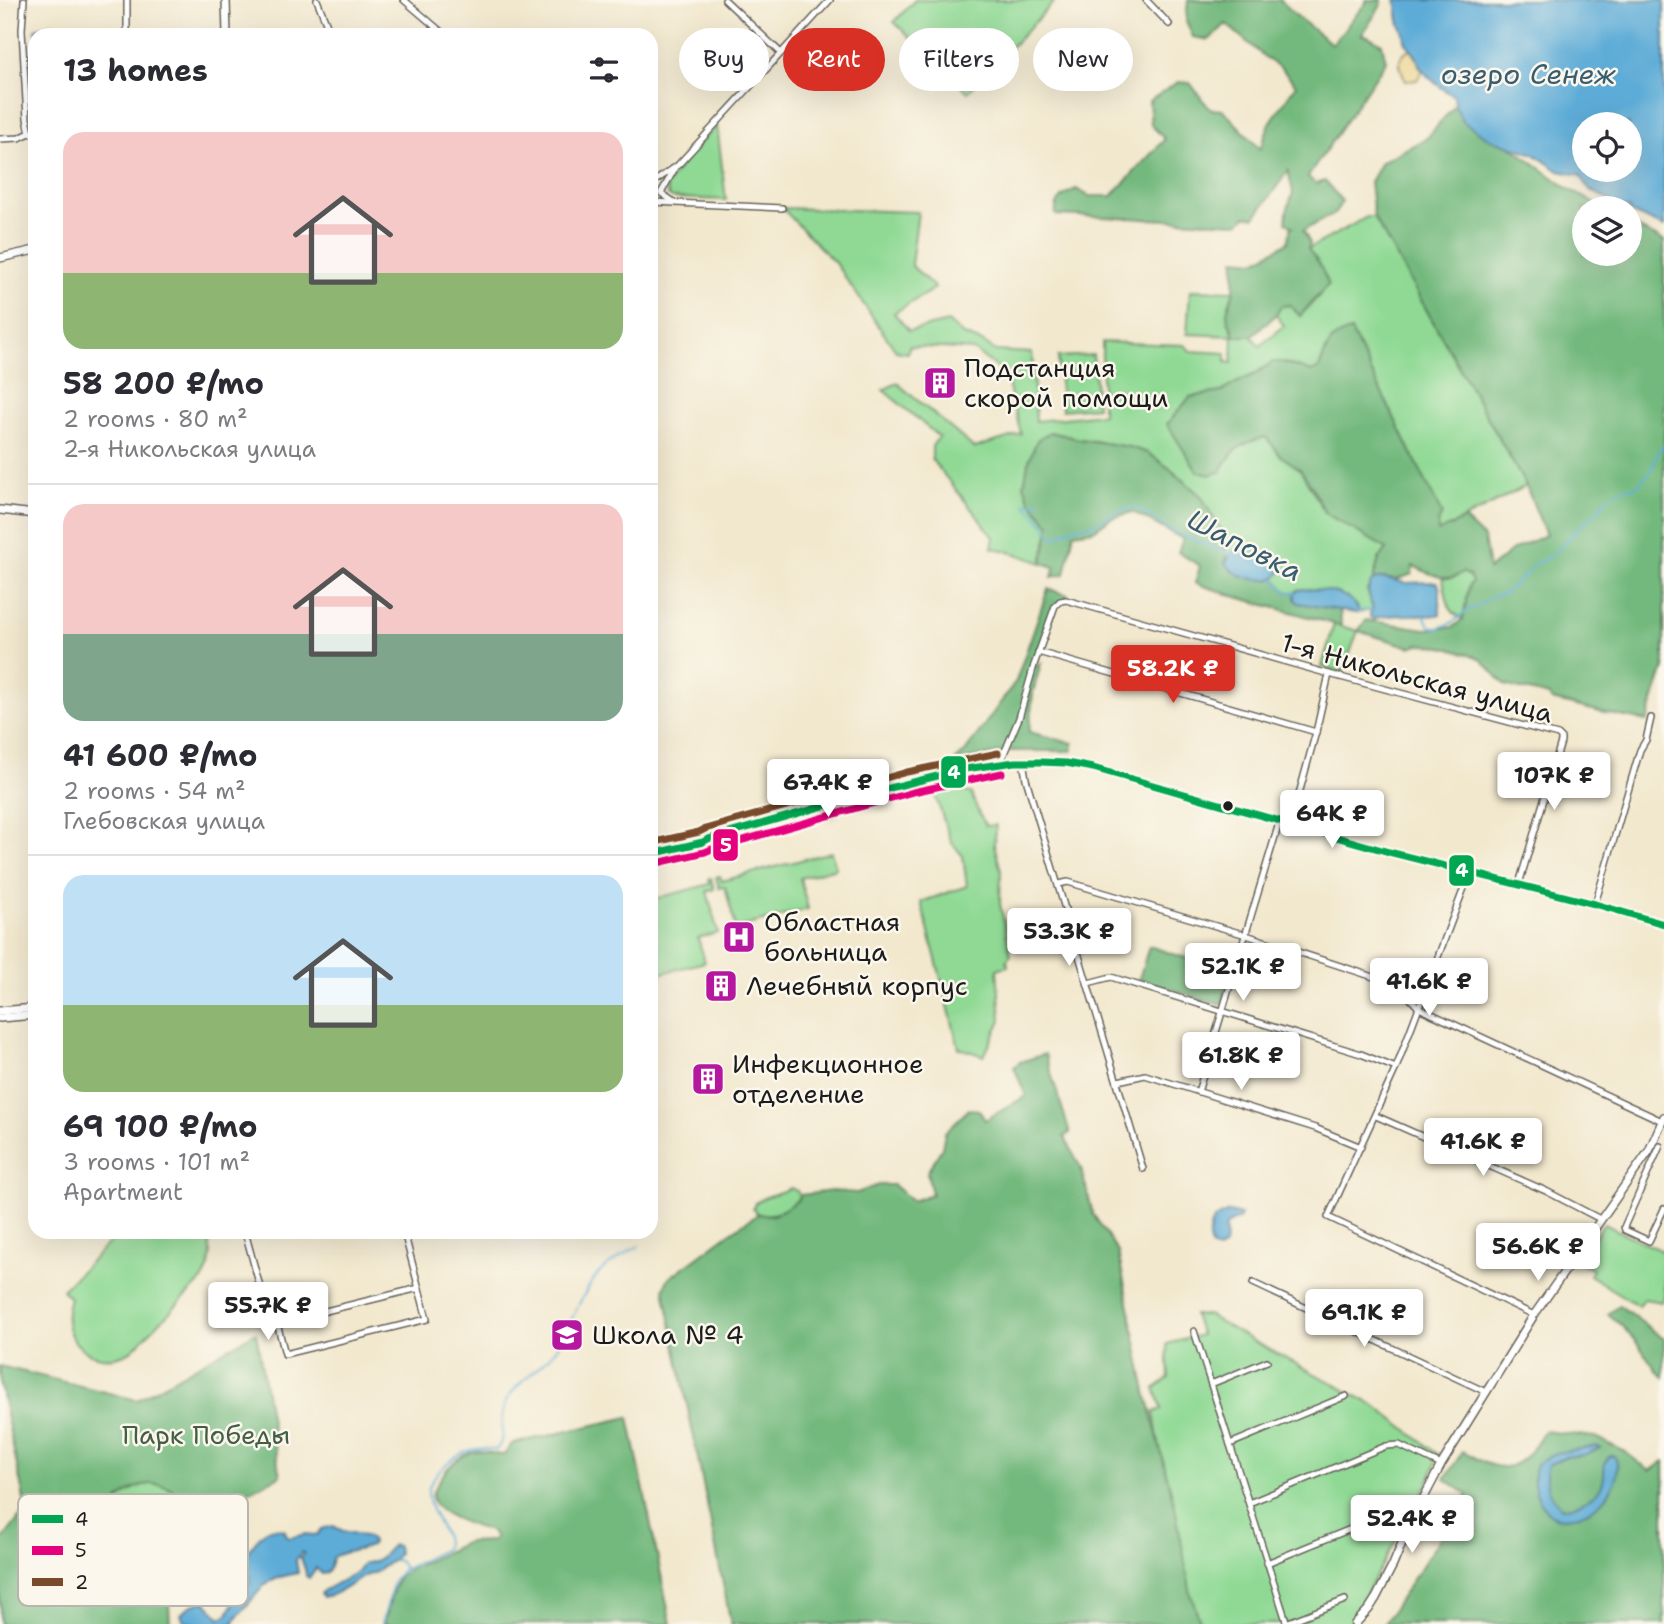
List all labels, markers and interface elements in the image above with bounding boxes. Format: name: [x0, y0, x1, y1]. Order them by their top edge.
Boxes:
chip: Buy: [679, 28, 769, 91]
chip: Rent: [783, 28, 885, 91]
chip: Filters: [899, 28, 1019, 91]
chip: New: [1033, 28, 1133, 91]
text: 13 homes: [63, 50, 208, 91]
icon: filters: [585, 51, 623, 89]
water label: озеро Сенеж: [1441, 55, 1616, 93]
map controls: [1572, 112, 1642, 266]
button: locate: [1572, 112, 1642, 182]
icon: home: [280, 177, 406, 303]
button: layers: [1572, 196, 1642, 266]
place label: Подстанция скорой помощи: [964, 350, 1168, 415]
text: 58 200 ₽/mo: [63, 363, 264, 404]
building icon: Подстанция скорой помощи: [921, 364, 959, 402]
text: 2 rooms · 80 m²: [63, 404, 248, 434]
text: 2-я Никольская улица: [63, 434, 316, 464]
water label: Шаповка: [1181, 500, 1309, 590]
icon: home: [280, 549, 406, 675]
street label: 1-я Никольская улица: [1277, 624, 1557, 731]
pin: 58.2K ₽: [1108, 646, 1238, 705]
text: 58.2K ₽: [1127, 653, 1219, 683]
text: 41 600 ₽/mo: [63, 735, 258, 776]
pin: 107K ₽: [1497, 752, 1611, 812]
line badge: 4: [940, 755, 967, 789]
pin: 67.4K ₽: [763, 760, 893, 819]
text: 4: [947, 760, 961, 785]
text: 107K ₽: [1513, 760, 1595, 790]
text: 67.4K ₽: [783, 767, 873, 797]
text: 2 rooms · 54 m²: [63, 776, 246, 806]
pin: 64K ₽: [1283, 790, 1381, 850]
text: 64K ₽: [1296, 798, 1368, 828]
unlabelled marker: [1221, 799, 1235, 813]
text: Глебовская улица: [63, 806, 265, 836]
line badge: 5: [712, 828, 739, 862]
text: 5: [720, 833, 732, 858]
line badge: 4: [1448, 854, 1475, 887]
text: 4: [1455, 858, 1469, 883]
place label: Областная больница: [764, 904, 900, 969]
pin: 53.3K ₽: [1004, 908, 1134, 968]
text: 53.3K ₽: [1023, 916, 1115, 946]
hospital icon: Областная больница: [720, 918, 758, 956]
icon: home: [280, 920, 406, 1046]
pin: 52.1K ₽: [1178, 944, 1308, 1003]
text: 52.1K ₽: [1201, 951, 1285, 981]
pin: 41.6K ₽: [1364, 958, 1494, 1018]
text: 41.6K ₽: [1386, 966, 1472, 996]
building icon: Лечебный корпус: [702, 967, 740, 1005]
place label: Лечебный корпус: [746, 968, 968, 1003]
pin: 61.8K ₽: [1176, 1032, 1306, 1092]
text: 61.8K ₽: [1198, 1040, 1284, 1070]
place label: Инфекционное отделение: [732, 1046, 924, 1111]
building icon: Инфекционное отделение: [689, 1060, 727, 1098]
text: 69 100 ₽/mo: [63, 1106, 258, 1147]
pin: 41.6K ₽: [1418, 1118, 1548, 1178]
text: 41.6K ₽: [1440, 1126, 1526, 1156]
text: 3 rooms · 101 m²: [63, 1147, 250, 1177]
text: Apartment: [63, 1177, 183, 1207]
pin: 56.6K ₽: [1473, 1224, 1603, 1283]
text: 56.6K ₽: [1492, 1231, 1584, 1261]
pin: 55.7K ₽: [203, 1282, 333, 1342]
text: 55.7K ₽: [224, 1290, 312, 1320]
pin: 69.1K ₽: [1299, 1290, 1429, 1349]
text: 69.1K ₽: [1321, 1297, 1407, 1327]
school or university icon: Школа № 4: [548, 1316, 586, 1354]
place label: Школа № 4: [592, 1317, 744, 1352]
park label: Парк Победы: [122, 1417, 290, 1452]
legend: [18, 1494, 248, 1606]
pin: 52.4K ₽: [1347, 1496, 1477, 1555]
text: 52.4K ₽: [1367, 1503, 1457, 1533]
text: 4: [75, 1507, 88, 1532]
text: 5: [75, 1538, 87, 1563]
text: 2: [75, 1570, 88, 1595]

